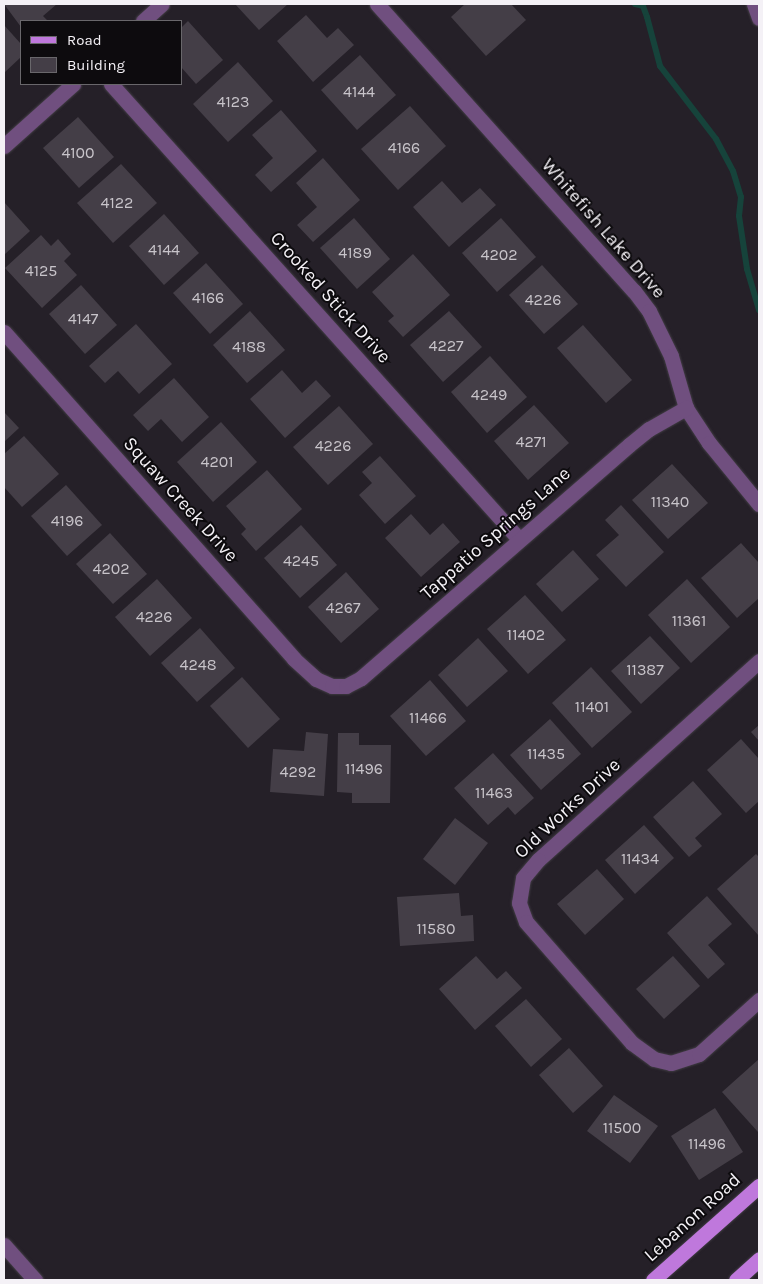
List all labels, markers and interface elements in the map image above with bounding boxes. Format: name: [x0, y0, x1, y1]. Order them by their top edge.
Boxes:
legend: [20, 20, 182, 85]
text: Road: [67, 31, 102, 49]
text: Building: [67, 56, 125, 74]
house number: 4144: [343, 82, 375, 102]
house number: 4123: [217, 92, 249, 112]
house number: 4166: [388, 138, 420, 158]
house number: 4100: [61, 143, 95, 163]
street label: Whitefish Lake Drive: [536, 154, 670, 304]
house number: 4122: [101, 193, 133, 213]
street label: Crooked Stick Drive: [265, 228, 395, 368]
house number: 4144: [148, 240, 180, 260]
house number: 4189: [338, 243, 372, 263]
house number: 4202: [481, 245, 517, 265]
house number: 4125: [25, 261, 57, 281]
house number: 4166: [192, 288, 224, 308]
house number: 4226: [525, 290, 561, 310]
house number: 4147: [68, 309, 98, 329]
house number: 4227: [429, 336, 463, 356]
house number: 4188: [232, 337, 266, 357]
house number: 4249: [471, 385, 507, 405]
house number: 4271: [515, 432, 547, 452]
street label: Squaw Creek Drive: [118, 433, 242, 567]
house number: 4226: [315, 436, 351, 456]
house number: 4201: [201, 452, 233, 472]
street label: Tappatio Springs Lane: [416, 463, 576, 605]
house number: 11340: [651, 492, 689, 512]
house number: 4196: [51, 511, 83, 531]
house number: 4245: [283, 551, 319, 571]
house number: 4202: [93, 559, 129, 579]
house number: 4267: [326, 598, 360, 618]
house number: 4226: [136, 607, 172, 627]
house number: 11361: [672, 611, 706, 631]
house number: 11402: [507, 625, 545, 645]
house number: 4248: [180, 655, 216, 675]
house number: 11387: [626, 660, 664, 680]
house number: 11401: [575, 697, 609, 717]
house number: 11466: [409, 708, 447, 728]
house number: 11435: [527, 744, 565, 764]
street label: Old Works Drive: [510, 754, 626, 864]
house number: 11496: [345, 759, 383, 779]
house number: 4292: [280, 762, 316, 782]
house number: 11463: [475, 783, 513, 803]
house number: 11434: [621, 849, 659, 869]
house number: 11580: [417, 919, 455, 939]
house number: 11500: [603, 1118, 641, 1138]
house number: 11496: [688, 1134, 726, 1154]
street label: Lebanon Road: [640, 1169, 746, 1267]

